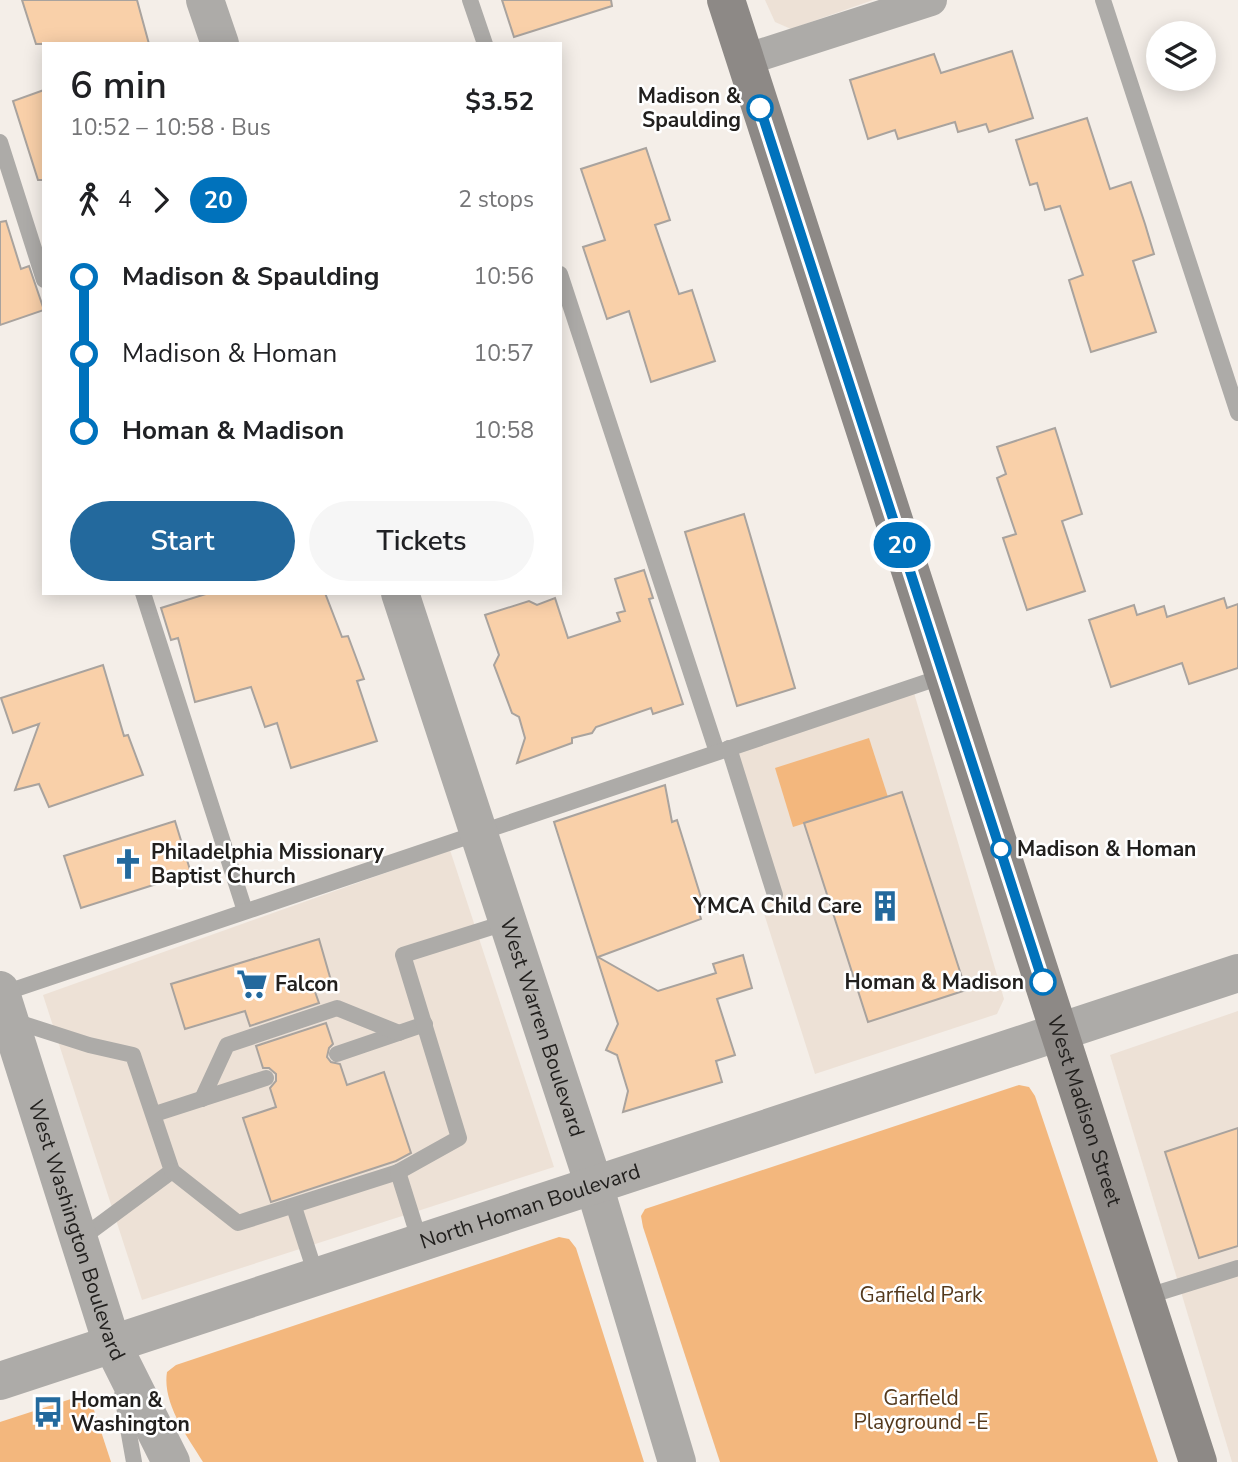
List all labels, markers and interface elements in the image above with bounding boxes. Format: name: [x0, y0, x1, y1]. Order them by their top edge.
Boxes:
map controls: [1146, 21, 1216, 91]
button: layers: [1146, 21, 1216, 91]
text: 6 min: [70, 60, 167, 111]
place label: Madison & Spaulding: [638, 82, 742, 134]
text: $3.52: [465, 84, 534, 119]
marker: Madison & Spaulding: [747, 95, 773, 121]
text: 10:52 – 10:58 · Bus: [70, 112, 271, 143]
icon: walk: [70, 181, 108, 219]
icon: forward: [142, 181, 180, 219]
text: 4: [118, 184, 132, 215]
text: 20: [204, 184, 233, 216]
text: 2 stops: [458, 184, 534, 215]
text: Madison & Spaulding: [122, 259, 379, 294]
text: 10:56: [474, 261, 534, 292]
text: Madison & Homan: [122, 336, 337, 371]
text: 10:57: [474, 338, 534, 369]
text: Homan & Madison: [122, 413, 344, 448]
text: 10:58: [474, 415, 534, 446]
button: Start: [70, 501, 295, 581]
button: Tickets: [309, 501, 534, 581]
line badge: 20: [870, 522, 934, 568]
text: 20: [888, 529, 916, 561]
place label: Madison & Homan: [1017, 835, 1196, 863]
place label: Philadelphia Missionary Baptist Church: [151, 838, 385, 890]
marker: Madison & Homan: [991, 839, 1011, 859]
church icon: Philadelphia Missionary Baptist Church: [111, 847, 145, 881]
building icon: YMCA Child Care: [868, 889, 902, 923]
place label: YMCA Child Care: [692, 892, 862, 920]
street label: West Warren Boulevard: [493, 914, 591, 1140]
supermarket icon: Falcon: [235, 967, 269, 1001]
place label: Homan & Madison: [845, 968, 1024, 996]
marker: Homan & Madison: [1030, 969, 1056, 995]
place label: Falcon: [275, 970, 339, 998]
street label: West Madison Street: [1041, 1012, 1129, 1210]
street label: West Washington Boulevard: [22, 1096, 132, 1365]
street label: North Homan Boulevard: [416, 1157, 644, 1256]
park label: Garfield Park: [859, 1281, 983, 1309]
park label: Garfield Playground -E: [853, 1384, 989, 1436]
place label: Homan & Washington: [71, 1386, 190, 1438]
bus stop icon: Homan & Washington: [31, 1395, 65, 1429]

